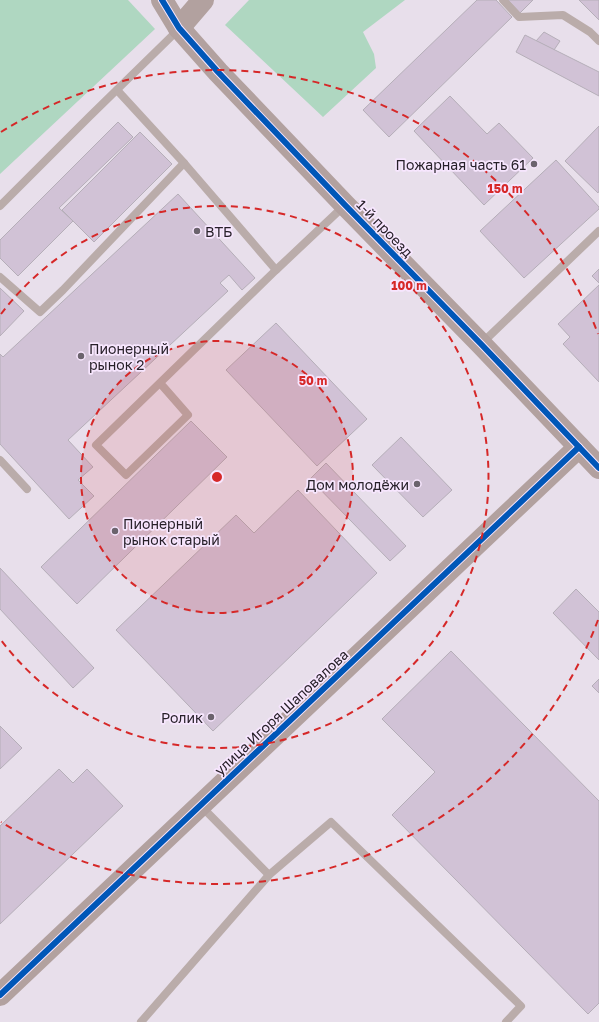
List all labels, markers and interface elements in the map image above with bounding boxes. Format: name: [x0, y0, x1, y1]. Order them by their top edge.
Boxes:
place label: Пожарная часть 61: [396, 156, 526, 173]
marker: Пожарная часть 61: [529, 159, 539, 169]
text: 150 m: [488, 181, 522, 196]
street label: 1-й проезд: [353, 196, 417, 261]
place label: ВТБ: [205, 223, 232, 240]
marker: ВТБ: [192, 226, 202, 236]
text: 100 m: [391, 278, 427, 293]
place label: Пионерный рынок 2: [89, 340, 169, 373]
marker: Пионерный рынок 2: [76, 351, 86, 361]
text: 50 m: [299, 373, 327, 388]
centre of rings: [210, 470, 224, 484]
place label: Дом молодёжи: [306, 476, 409, 493]
marker: Дом молодёжи: [412, 479, 422, 489]
place label: Пионерный рынок старый: [123, 515, 220, 548]
marker: Пионерный рынок старый: [110, 526, 120, 536]
street label: улица Игоря Шаповалова: [211, 646, 351, 778]
place label: Ролик: [161, 709, 203, 726]
marker: Ролик: [206, 712, 216, 722]

